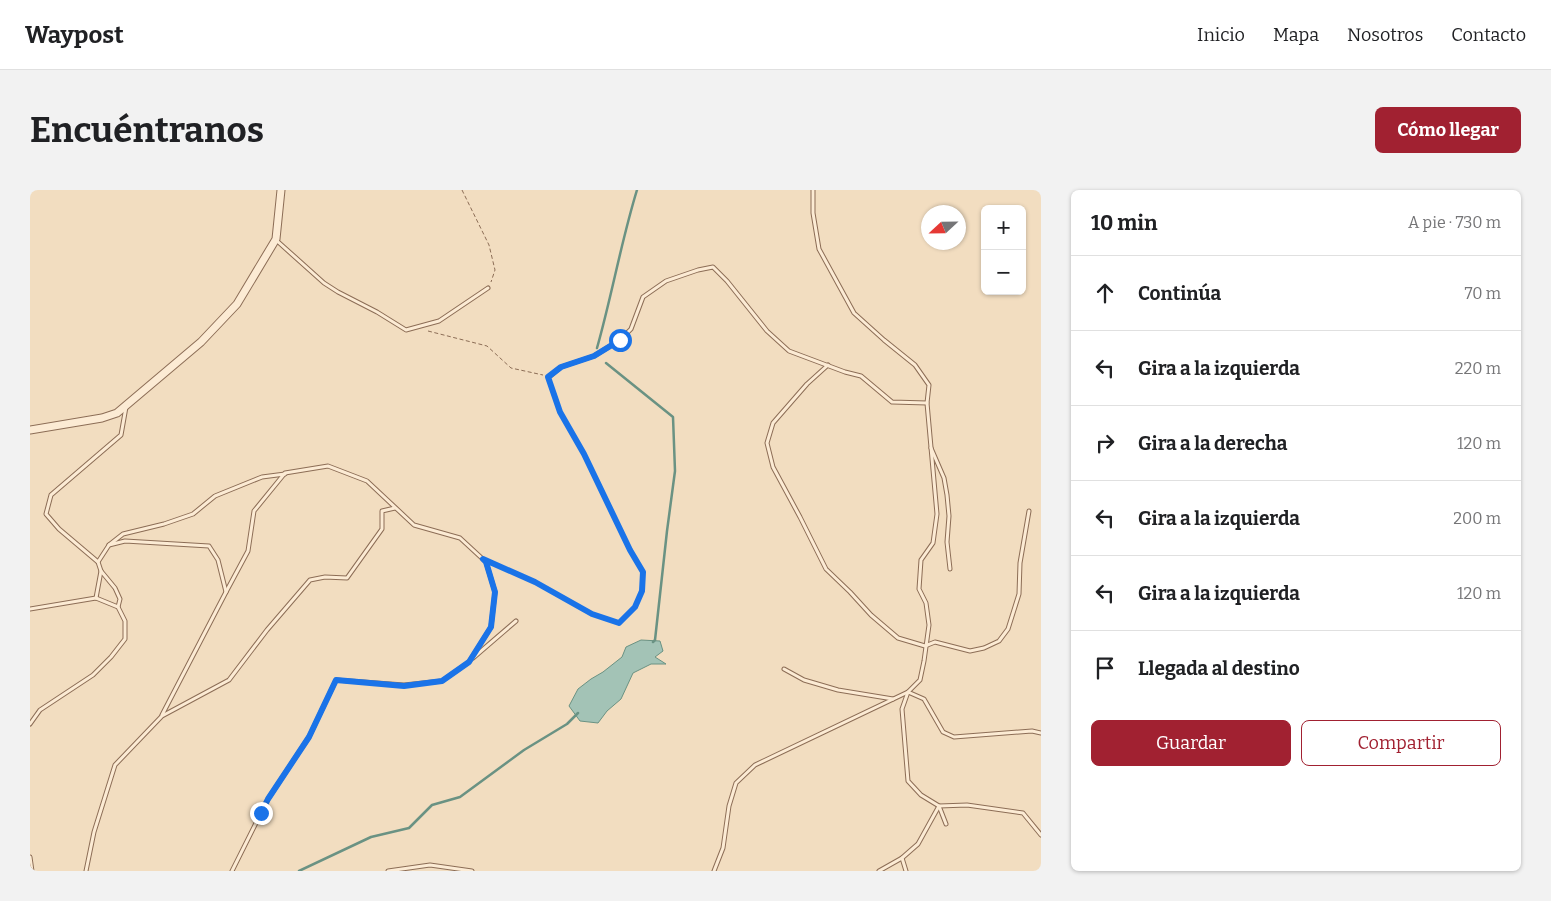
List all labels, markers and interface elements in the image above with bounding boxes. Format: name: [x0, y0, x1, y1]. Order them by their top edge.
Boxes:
text: Waypost: [25, 21, 124, 49]
text: Inicio: [1197, 24, 1245, 46]
text: Mapa: [1273, 24, 1319, 46]
text: Nosotros: [1347, 24, 1423, 46]
text: Contacto: [1451, 24, 1526, 46]
button: Cómo llegar: [1375, 107, 1521, 153]
text: Encuéntranos: [30, 109, 264, 151]
north arrow: [921, 205, 966, 250]
map controls: [981, 205, 1026, 295]
button: +: [981, 205, 1026, 250]
text: 10 min: [1091, 210, 1157, 236]
text: A pie · 730 m: [1408, 213, 1501, 232]
button: −: [981, 250, 1026, 295]
icon: ahead: [1091, 279, 1119, 307]
text: Continúa: [1138, 282, 1221, 305]
text: 70 m: [1465, 284, 1501, 303]
route start: [609, 329, 632, 352]
icon: left: [1091, 354, 1119, 382]
text: Gira a la izquierda: [1138, 357, 1300, 380]
text: 220 m: [1455, 359, 1501, 378]
icon: right: [1091, 429, 1119, 457]
text: Gira a la derecha: [1138, 432, 1287, 455]
text: 120 m: [1457, 434, 1501, 453]
icon: left: [1091, 504, 1119, 532]
text: Gira a la izquierda: [1138, 507, 1300, 530]
text: 200 m: [1453, 509, 1501, 528]
icon: left: [1091, 579, 1119, 607]
text: Gira a la izquierda: [1138, 582, 1300, 605]
text: 120 m: [1457, 584, 1501, 603]
icon: arrive: [1091, 654, 1119, 682]
text: Llegada al destino: [1138, 657, 1300, 680]
button: Guardar: [1091, 720, 1291, 766]
button: Compartir: [1301, 720, 1501, 766]
route end: [250, 802, 273, 825]

